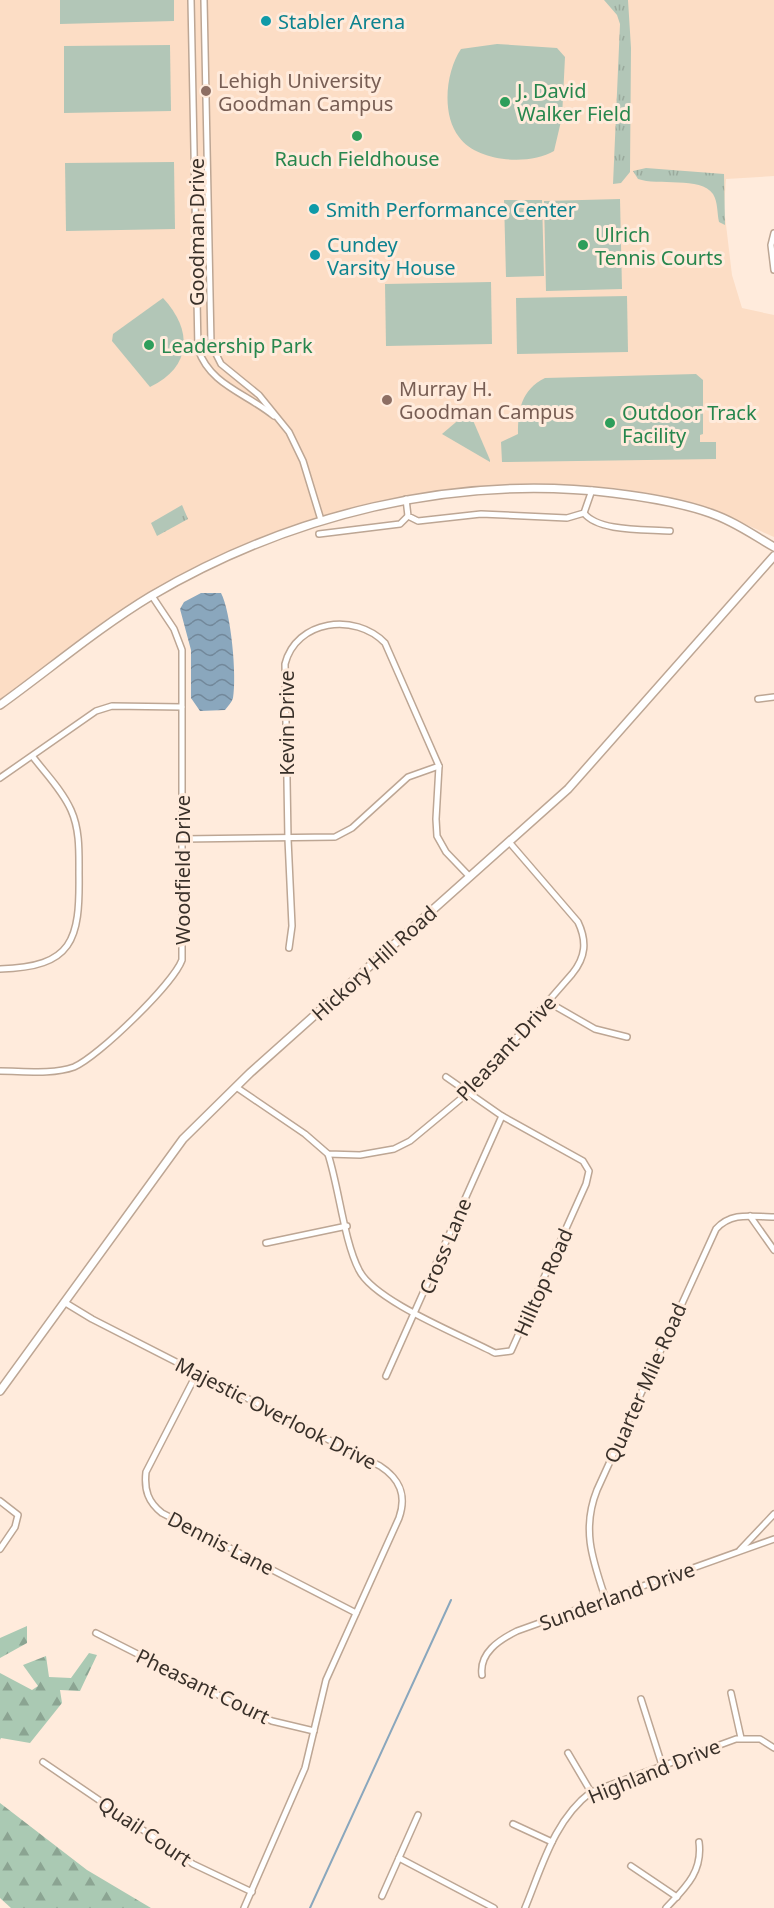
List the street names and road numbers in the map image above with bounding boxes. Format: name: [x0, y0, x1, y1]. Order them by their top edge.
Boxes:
street label: Goodman Drive: [183, 158, 210, 306]
street label: Kevin Drive: [273, 670, 300, 776]
street label: Woodfield Drive: [169, 795, 196, 945]
street label: Hickory Hill Road: [306, 900, 442, 1026]
street label: Pleasant Drive: [450, 989, 562, 1107]
street label: Cross Lane: [413, 1194, 477, 1298]
street label: Hilltop Road: [507, 1224, 579, 1340]
street label: Quarter Mile Road: [598, 1299, 692, 1467]
street label: Majestic Overlook Drive: [171, 1350, 381, 1476]
street label: Dennis Lane: [163, 1505, 279, 1581]
street label: Sunderland Drive: [536, 1555, 698, 1637]
street label: Pheasant Court: [132, 1642, 274, 1730]
street label: Highland Drive: [584, 1732, 724, 1810]
street label: Quail Court: [93, 1790, 197, 1872]

